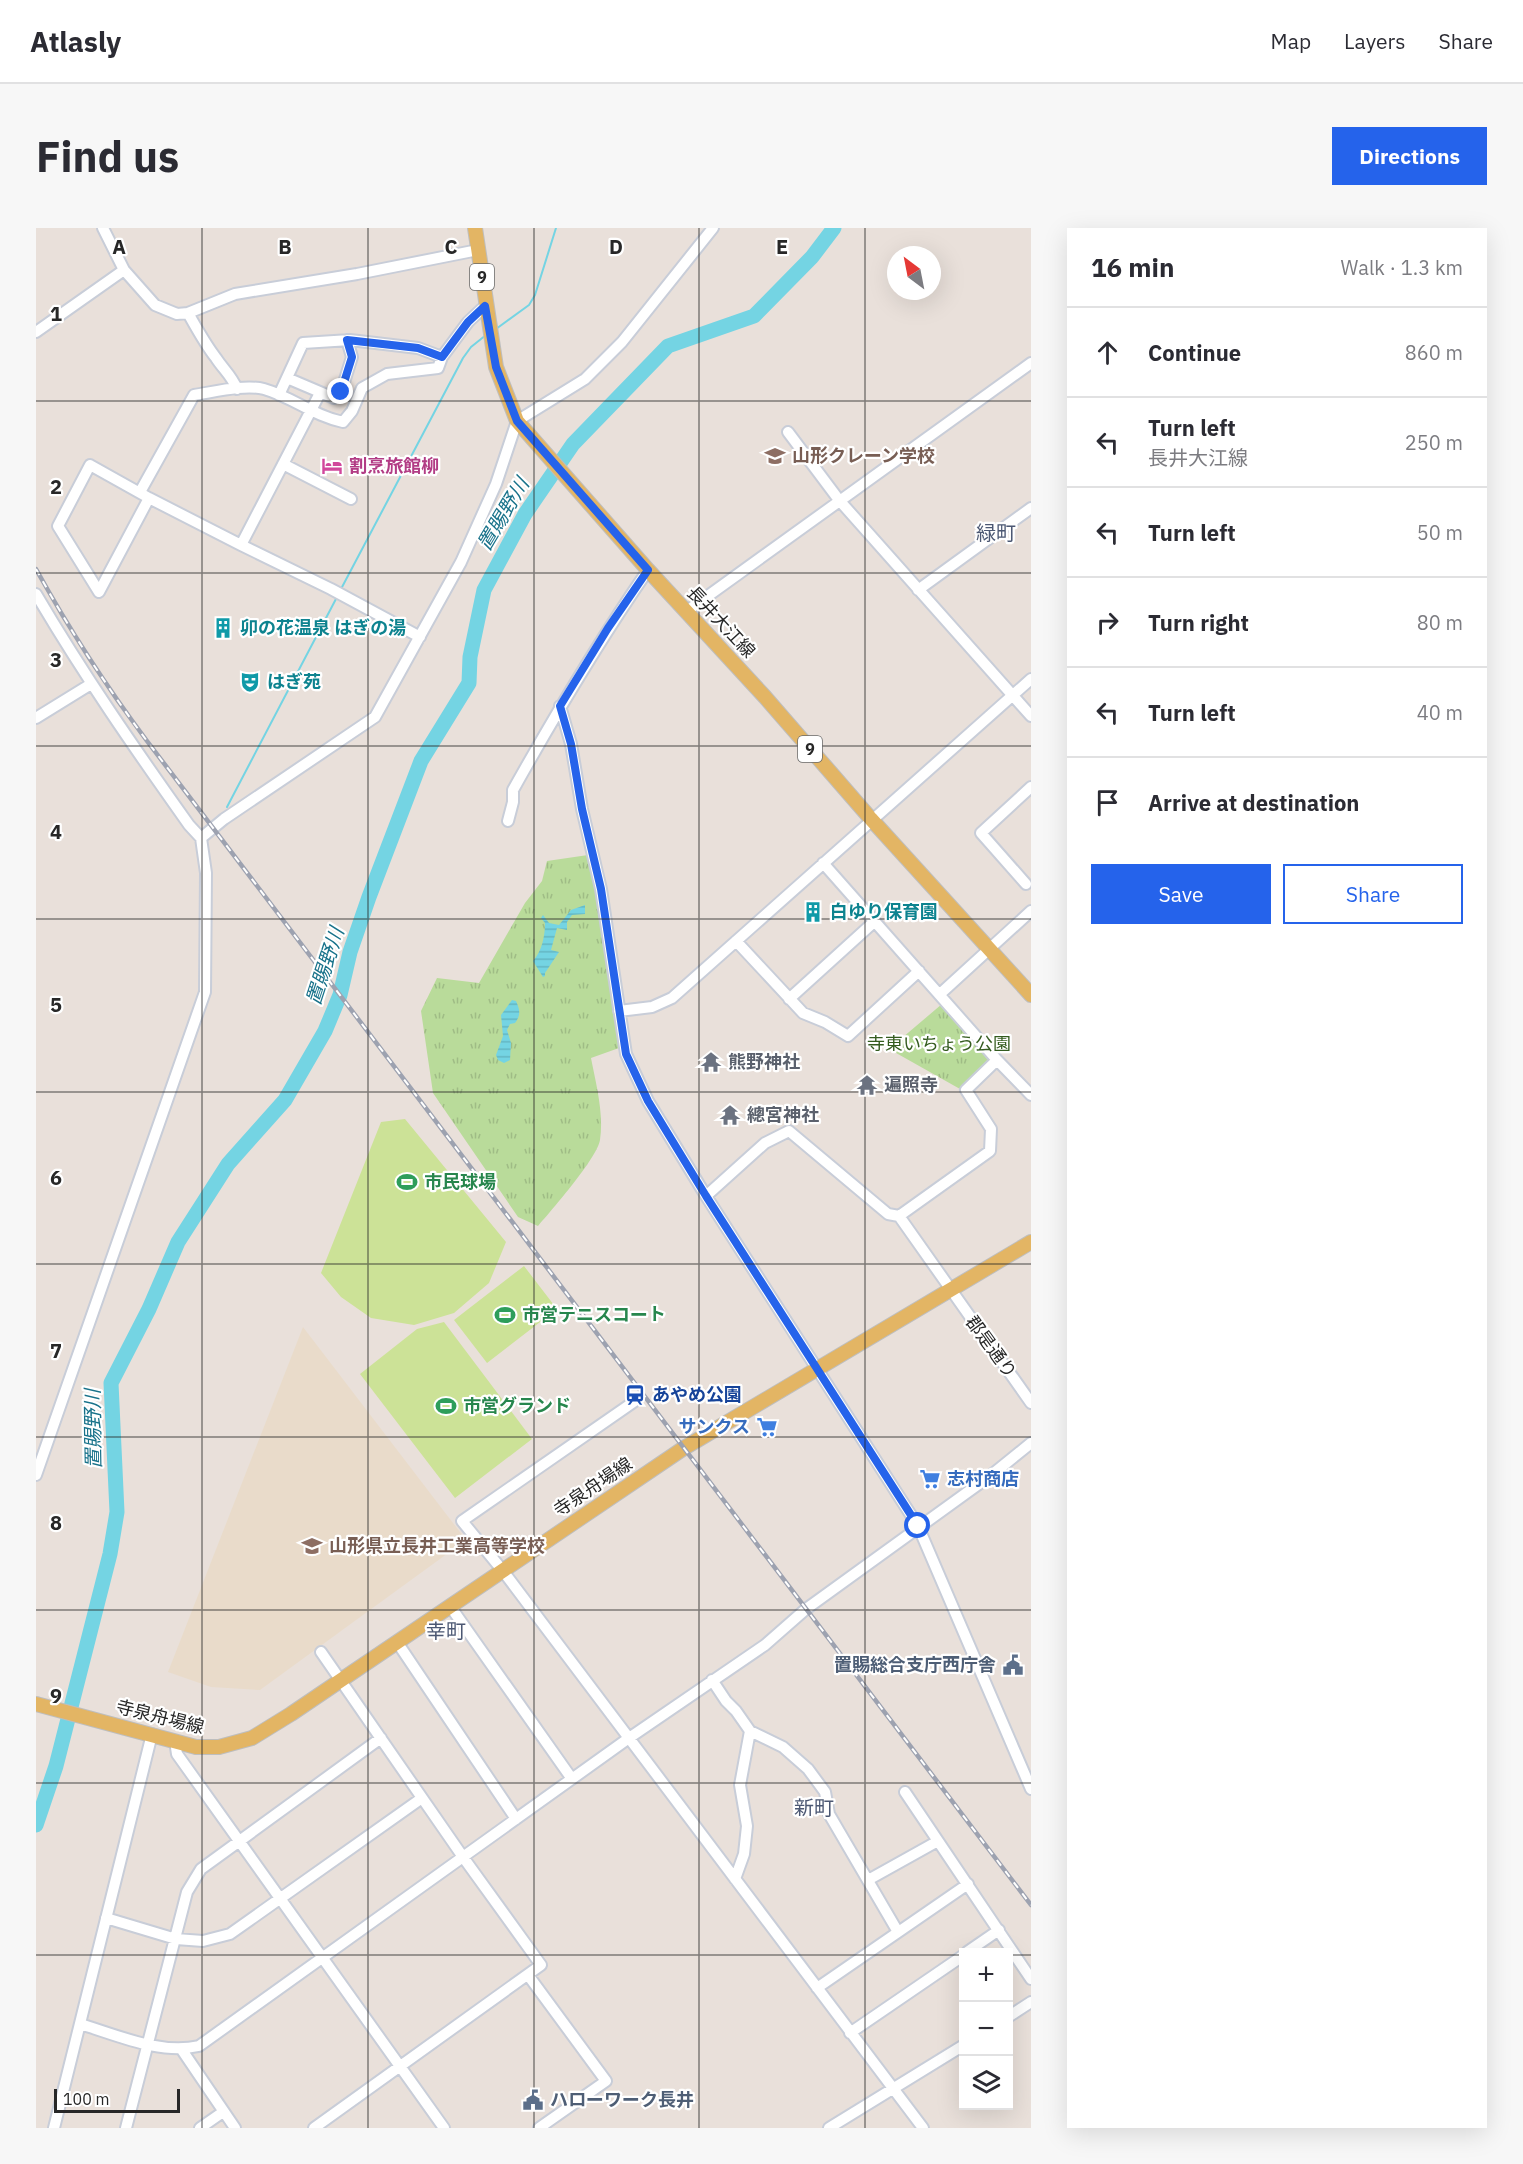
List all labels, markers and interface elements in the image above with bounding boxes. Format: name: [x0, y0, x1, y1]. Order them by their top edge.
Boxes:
text: Atlasly: [30, 23, 121, 60]
text: Map: [1271, 27, 1311, 55]
text: Layers: [1344, 27, 1406, 55]
text: Share: [1439, 27, 1493, 55]
button: Directions: [1332, 127, 1487, 185]
text: Find us: [36, 129, 179, 184]
text: A: [112, 233, 126, 260]
text: B: [278, 233, 292, 260]
text: C: [444, 233, 458, 260]
text: D: [609, 233, 623, 260]
text: E: [776, 233, 788, 260]
north arrow: [887, 246, 941, 300]
text: 16 min: [1091, 250, 1175, 284]
text: Walk · 1.3 km: [1341, 254, 1463, 281]
road number: 9: [470, 264, 494, 290]
text: 1: [50, 300, 62, 327]
icon: ahead: [1091, 336, 1124, 369]
text: Continue: [1148, 338, 1241, 367]
text: 860 m: [1405, 339, 1463, 366]
route end: [327, 378, 353, 404]
text: Turn left: [1148, 413, 1236, 442]
icon: left: [1091, 426, 1124, 459]
text: 250 m: [1405, 429, 1463, 456]
school or university icon: 山形クレーン学校: [763, 444, 787, 468]
place label: 山形クレーン学校: [792, 444, 935, 467]
text: 長井大江線: [1148, 444, 1248, 471]
hotel icon: 割烹旅館柳: [320, 454, 344, 478]
place label: 割烹旅館柳: [349, 454, 439, 477]
water label: 置賜野川: [470, 471, 536, 555]
text: 2: [50, 473, 62, 500]
icon: left: [1091, 516, 1124, 549]
text: Turn left: [1148, 518, 1236, 547]
district label: 緑町: [976, 519, 1016, 546]
text: 50 m: [1417, 519, 1463, 546]
street label: 長井大江線: [682, 581, 760, 662]
icon: right: [1091, 606, 1124, 639]
text: Turn right: [1148, 608, 1249, 637]
text: 80 m: [1417, 609, 1463, 636]
building icon: 卯の花温泉 はぎの湯: [211, 616, 235, 640]
place label: 卯の花温泉 はぎの湯: [240, 616, 406, 639]
text: 3: [50, 646, 62, 673]
theatre icon: はぎ苑: [238, 670, 262, 694]
place label: はぎ苑: [267, 670, 321, 693]
icon: left: [1091, 696, 1124, 729]
text: Turn left: [1148, 698, 1236, 727]
text: 40 m: [1417, 699, 1463, 726]
road number: 9: [798, 736, 822, 762]
icon: arrive: [1091, 786, 1124, 819]
text: Arrive at destination: [1148, 788, 1359, 817]
text: 4: [50, 818, 62, 845]
button: Save: [1091, 864, 1271, 924]
button: Share: [1283, 864, 1463, 924]
building icon: 白ゆり保育園: [801, 900, 825, 924]
place label: 白ゆり保育園: [830, 900, 938, 923]
water label: 置賜野川: [299, 922, 350, 1008]
text: 5: [50, 991, 62, 1018]
park label: 寺東いちょう公園: [867, 1032, 1011, 1055]
temple icon: 熊野神社: [699, 1050, 723, 1074]
place label: 熊野神社: [728, 1050, 800, 1073]
temple icon: 遍照寺: [855, 1073, 879, 1097]
place label: 遍照寺: [884, 1073, 938, 1096]
temple icon: 總宮神社: [718, 1103, 742, 1127]
place label: 總宮神社: [747, 1103, 819, 1126]
text: 6: [50, 1164, 62, 1191]
sports icon: 市民球場: [395, 1170, 419, 1194]
place label: 市民球場: [424, 1170, 496, 1193]
sports icon: 市営テニスコート: [493, 1303, 517, 1327]
place label: 市営テニスコート: [522, 1303, 666, 1326]
street label: 郡是通り: [961, 1311, 1022, 1383]
text: 7: [50, 1337, 62, 1364]
station icon: あやめ公園: [623, 1383, 647, 1407]
place label: あやめ公園: [652, 1383, 742, 1406]
water label: 置賜野川: [78, 1387, 107, 1469]
sports icon: 市営グランド: [434, 1394, 458, 1418]
place label: 市営グランド: [463, 1394, 571, 1417]
place label: サンクス: [679, 1415, 750, 1438]
supermarket icon: サンクス: [755, 1415, 779, 1439]
street label: 寺泉舟場線: [549, 1452, 636, 1521]
supermarket icon: 志村商店: [918, 1467, 942, 1491]
place label: 志村商店: [947, 1467, 1019, 1490]
text: 8: [50, 1509, 62, 1536]
route start: [904, 1512, 930, 1538]
school or university icon: 山形県立長井工業高等学校: [300, 1534, 324, 1558]
place label: 山形県立長井工業高等学校: [329, 1534, 545, 1557]
district label: 幸町: [426, 1617, 466, 1644]
place label: 置賜総合支庁西庁舎: [834, 1653, 996, 1676]
public building icon: 置賜総合支庁西庁舎: [1001, 1653, 1025, 1677]
text: 9: [50, 1682, 62, 1709]
street label: 寺泉舟場線: [114, 1694, 207, 1739]
district label: 新町: [794, 1794, 834, 1821]
map controls: [959, 1948, 1013, 2110]
button: +: [959, 1948, 1013, 2002]
button: −: [959, 2002, 1013, 2056]
button: layers: [959, 2056, 1013, 2110]
scale bar: [54, 2086, 180, 2114]
public building icon: ハローワーク長井: [521, 2088, 545, 2112]
place label: ハローワーク長井: [550, 2088, 694, 2111]
text: 100 m: [63, 2089, 110, 2109]

